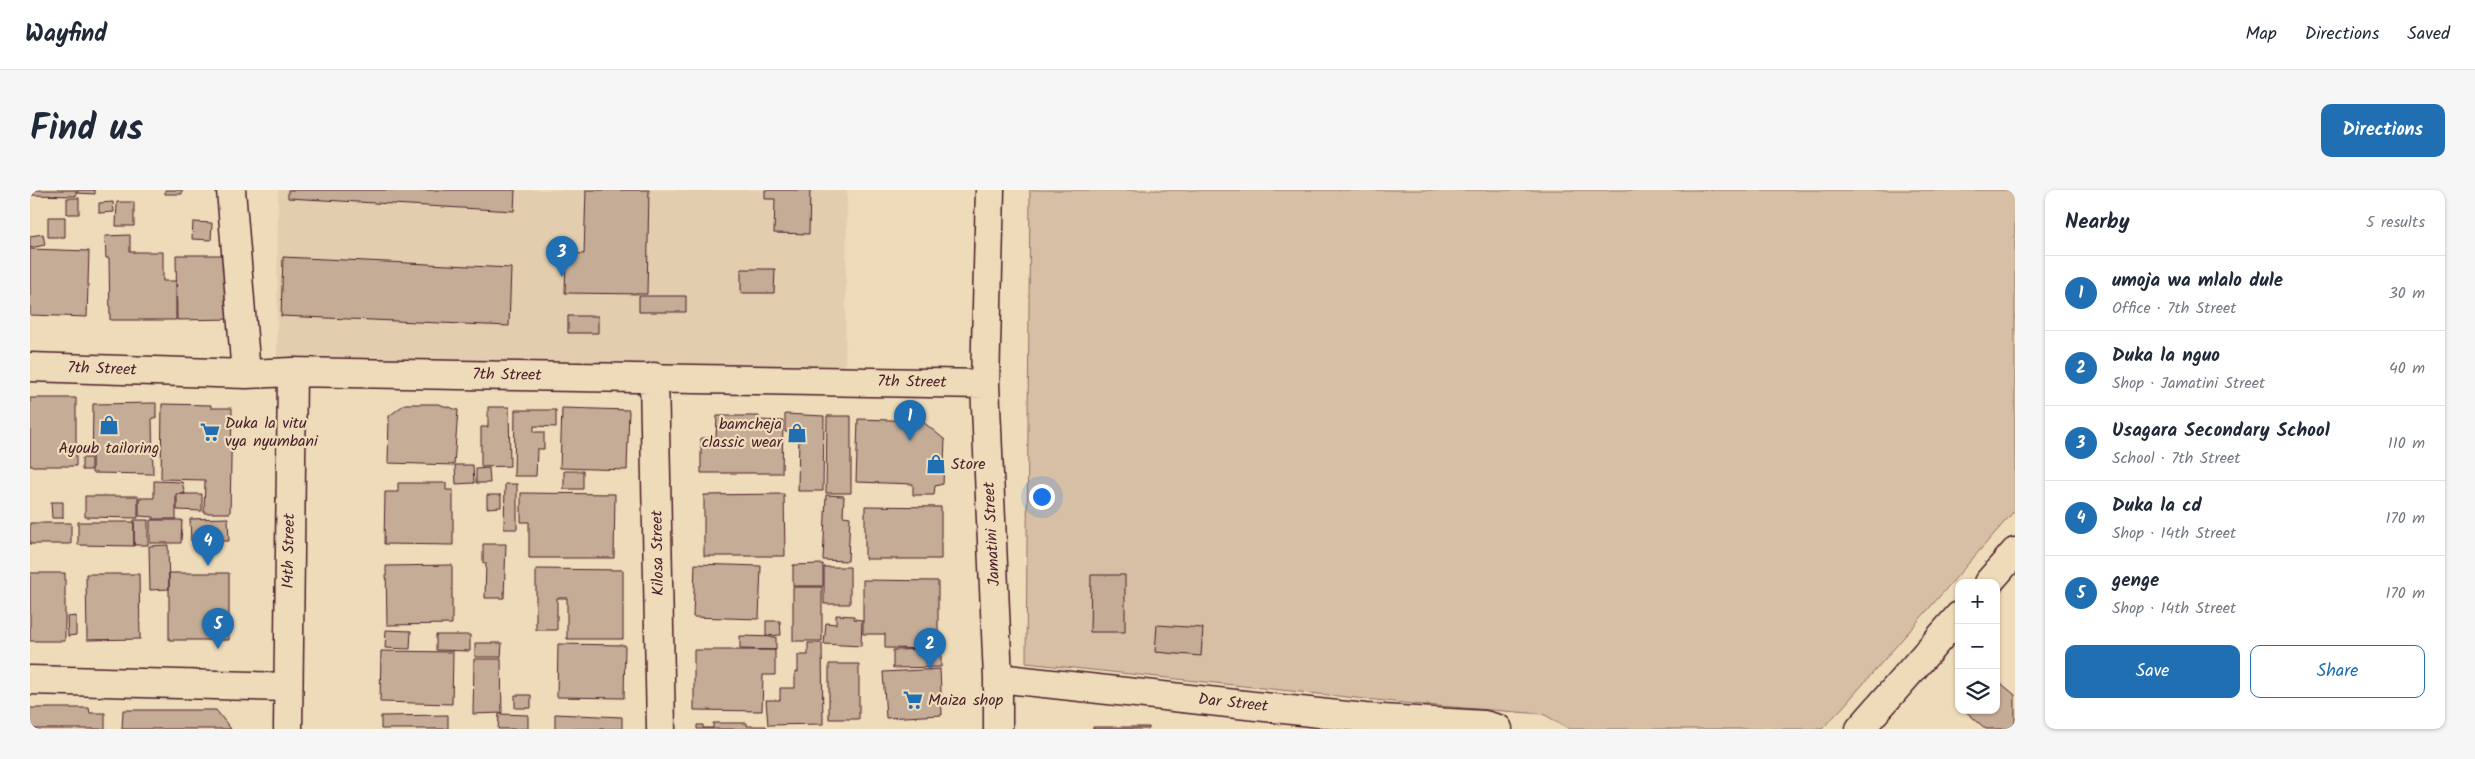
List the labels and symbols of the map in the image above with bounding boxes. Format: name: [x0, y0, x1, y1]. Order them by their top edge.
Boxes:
pin: 3: [546, 236, 578, 277]
street label: 7th Street: [67, 355, 138, 383]
street label: 7th Street: [472, 362, 543, 388]
street label: 7th Street: [877, 369, 948, 395]
pin: 1: [894, 400, 926, 441]
place label: Duka la vitu vya nyumbani: [225, 411, 319, 454]
place label: bamcheja classic wear: [702, 412, 784, 455]
shop icon: Ayoub tailoring: [98, 414, 120, 436]
supermarket icon: Duka la vitu vya nyumbani: [199, 421, 221, 443]
shop icon: bamcheja classic wear: [786, 422, 808, 444]
place label: Ayoub tailoring: [59, 436, 159, 461]
place label: Store: [951, 452, 985, 477]
shop icon: Store: [925, 453, 947, 475]
street label: Jamatini Street: [977, 480, 1007, 587]
your location: [1029, 484, 1055, 510]
street label: Kilosa Street: [645, 509, 671, 596]
street label: 14th Street: [276, 512, 302, 589]
pin: 4: [192, 525, 224, 566]
pin: 5: [202, 608, 234, 649]
pin: 2: [914, 628, 946, 669]
street label: Dar Street: [1197, 687, 1270, 719]
place label: Maiza shop: [928, 688, 1004, 713]
supermarket icon: Maiza shop: [902, 689, 924, 711]

